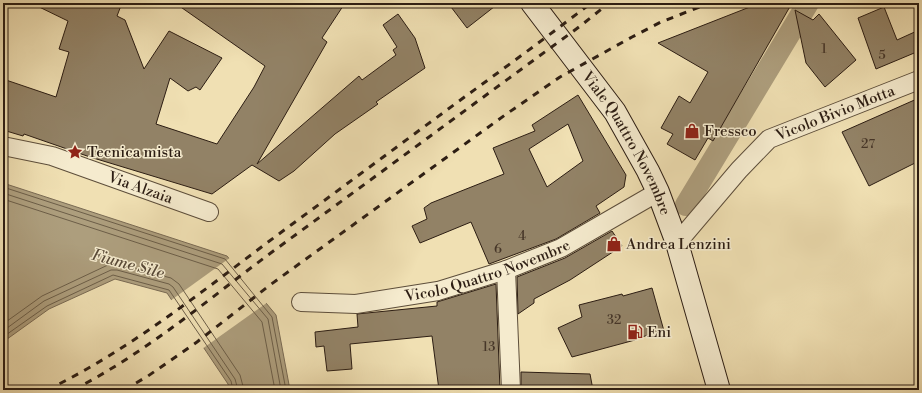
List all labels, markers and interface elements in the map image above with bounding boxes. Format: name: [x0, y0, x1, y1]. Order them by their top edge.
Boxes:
house number: 1: [821, 41, 827, 57]
house number: 5: [878, 47, 886, 63]
street label: Viale Quattro Novembre: [577, 67, 675, 218]
street label: Vicolo Bivio Motta: [772, 81, 898, 145]
shop icon: Fressco: [683, 122, 701, 140]
place label: Fressco: [704, 122, 757, 141]
house number: 27: [861, 136, 875, 152]
place icon: Tecnica mista: [66, 143, 84, 161]
place label: Tecnica mista: [87, 143, 182, 162]
street label: Via Alzaia: [105, 167, 176, 208]
house number: 4: [518, 228, 526, 244]
street label: Vicolo Quattro Novembre: [402, 235, 573, 306]
shop icon: Andrea Lenzini: [605, 235, 623, 253]
place label: Andrea Lenzini: [625, 235, 731, 254]
house number: 6: [494, 241, 502, 257]
water label: Fiume Sile: [89, 245, 167, 283]
house number: 32: [607, 312, 621, 328]
fuel station icon: Eni: [626, 323, 644, 341]
place label: Eni: [647, 323, 671, 342]
house number: 13: [483, 339, 495, 355]

